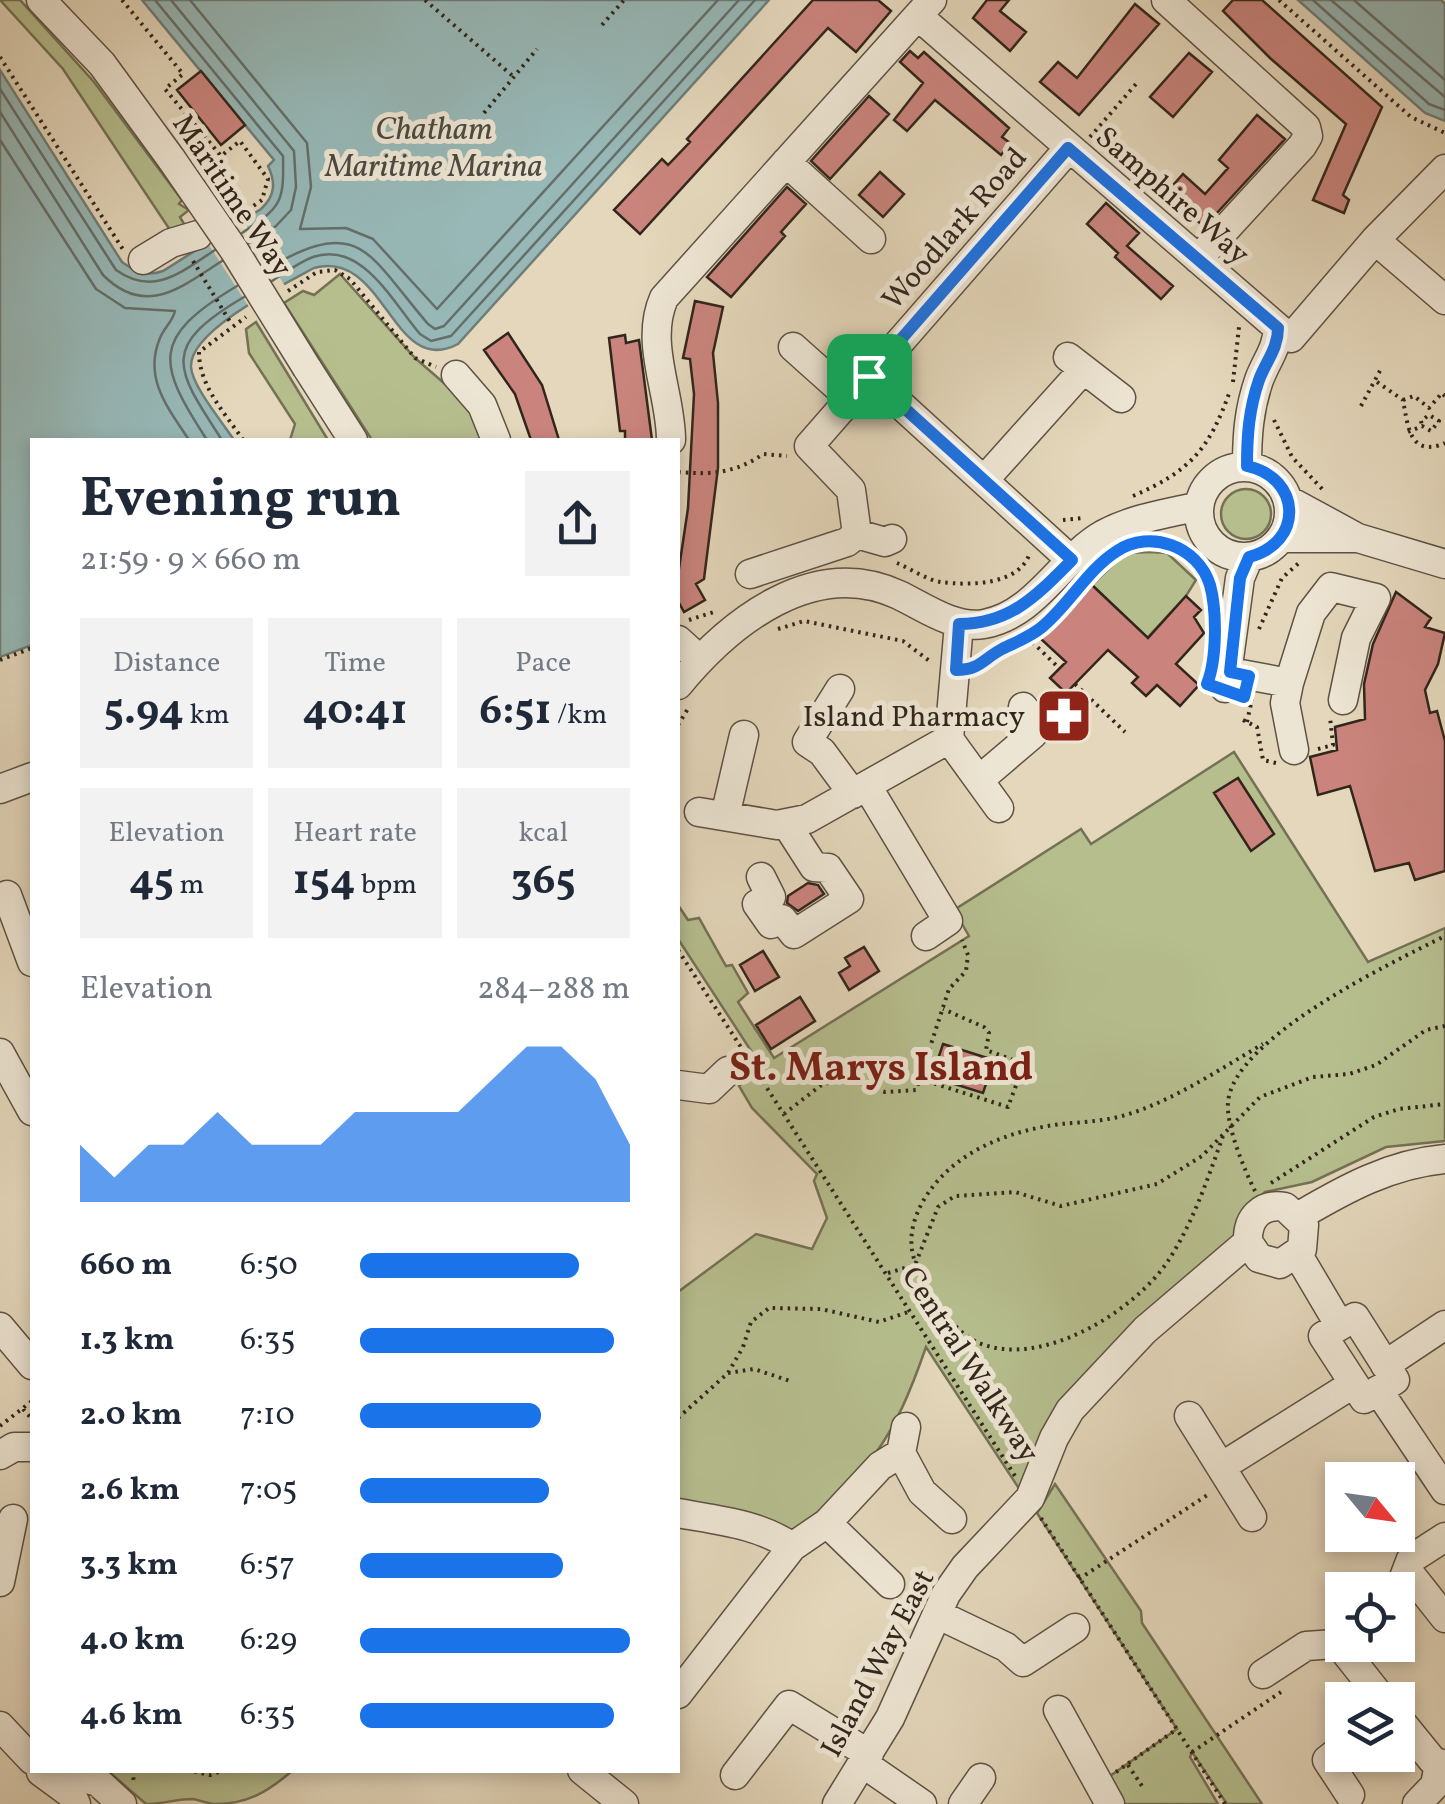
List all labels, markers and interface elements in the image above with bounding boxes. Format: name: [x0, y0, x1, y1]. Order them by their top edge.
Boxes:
street label: Maritime Way: [161, 106, 301, 286]
water label: Chatham Maritime Marina: [324, 109, 543, 190]
street label: Samphire Way: [1085, 118, 1258, 275]
street label: Woodlark Road: [873, 139, 1038, 320]
pin: [827, 334, 912, 419]
icon: arrive: [842, 349, 897, 404]
text: Evening run: [80, 463, 401, 539]
button: share: [525, 471, 630, 576]
text: 21:59 · 9 × 660 m: [80, 539, 301, 583]
text: Distance: [113, 644, 220, 683]
text: Time: [324, 644, 386, 683]
text: Pace: [515, 644, 571, 683]
text: 5.94: [104, 683, 184, 742]
text: 40:41: [303, 683, 407, 742]
text: 6:51: [479, 683, 551, 742]
pharmacy icon: Island Pharmacy: [1034, 686, 1094, 746]
text: km: [184, 696, 230, 735]
text: /km: [551, 696, 607, 735]
place label: Island Pharmacy: [803, 697, 1025, 739]
text: Elevation: [108, 814, 225, 853]
text: Heart rate: [293, 814, 417, 853]
text: kcal: [518, 814, 568, 853]
text: 45: [129, 853, 174, 912]
text: 154: [293, 853, 355, 912]
text: 365: [511, 853, 576, 912]
text: m: [174, 866, 204, 905]
text: bpm: [355, 866, 417, 905]
text: Elevation: [80, 968, 213, 1012]
text: 284–288 m: [477, 968, 630, 1012]
district label: St. Marys Island: [729, 1042, 1033, 1098]
text: 660 m: [80, 1244, 172, 1288]
text: 6:50: [240, 1244, 298, 1288]
street label: Central Walkway: [890, 1259, 1048, 1471]
text: 1.3 km: [80, 1319, 174, 1363]
text: 6:35: [240, 1319, 296, 1363]
text: 2.0 km: [80, 1394, 182, 1438]
text: 7:10: [240, 1394, 295, 1438]
north arrow: [1325, 1462, 1415, 1552]
map controls: [1325, 1462, 1415, 1772]
text: 2.6 km: [80, 1469, 180, 1513]
text: 7:05: [240, 1469, 297, 1513]
text: 3.3 km: [80, 1544, 178, 1588]
text: 6:57: [240, 1544, 295, 1588]
street label: Island Way East: [812, 1563, 946, 1765]
button: locate: [1325, 1572, 1415, 1662]
text: 4.0 km: [80, 1619, 185, 1663]
text: 6:29: [240, 1619, 297, 1663]
button: layers: [1325, 1682, 1415, 1772]
text: 4.6 km: [80, 1694, 183, 1738]
text: 6:35: [240, 1694, 296, 1738]

